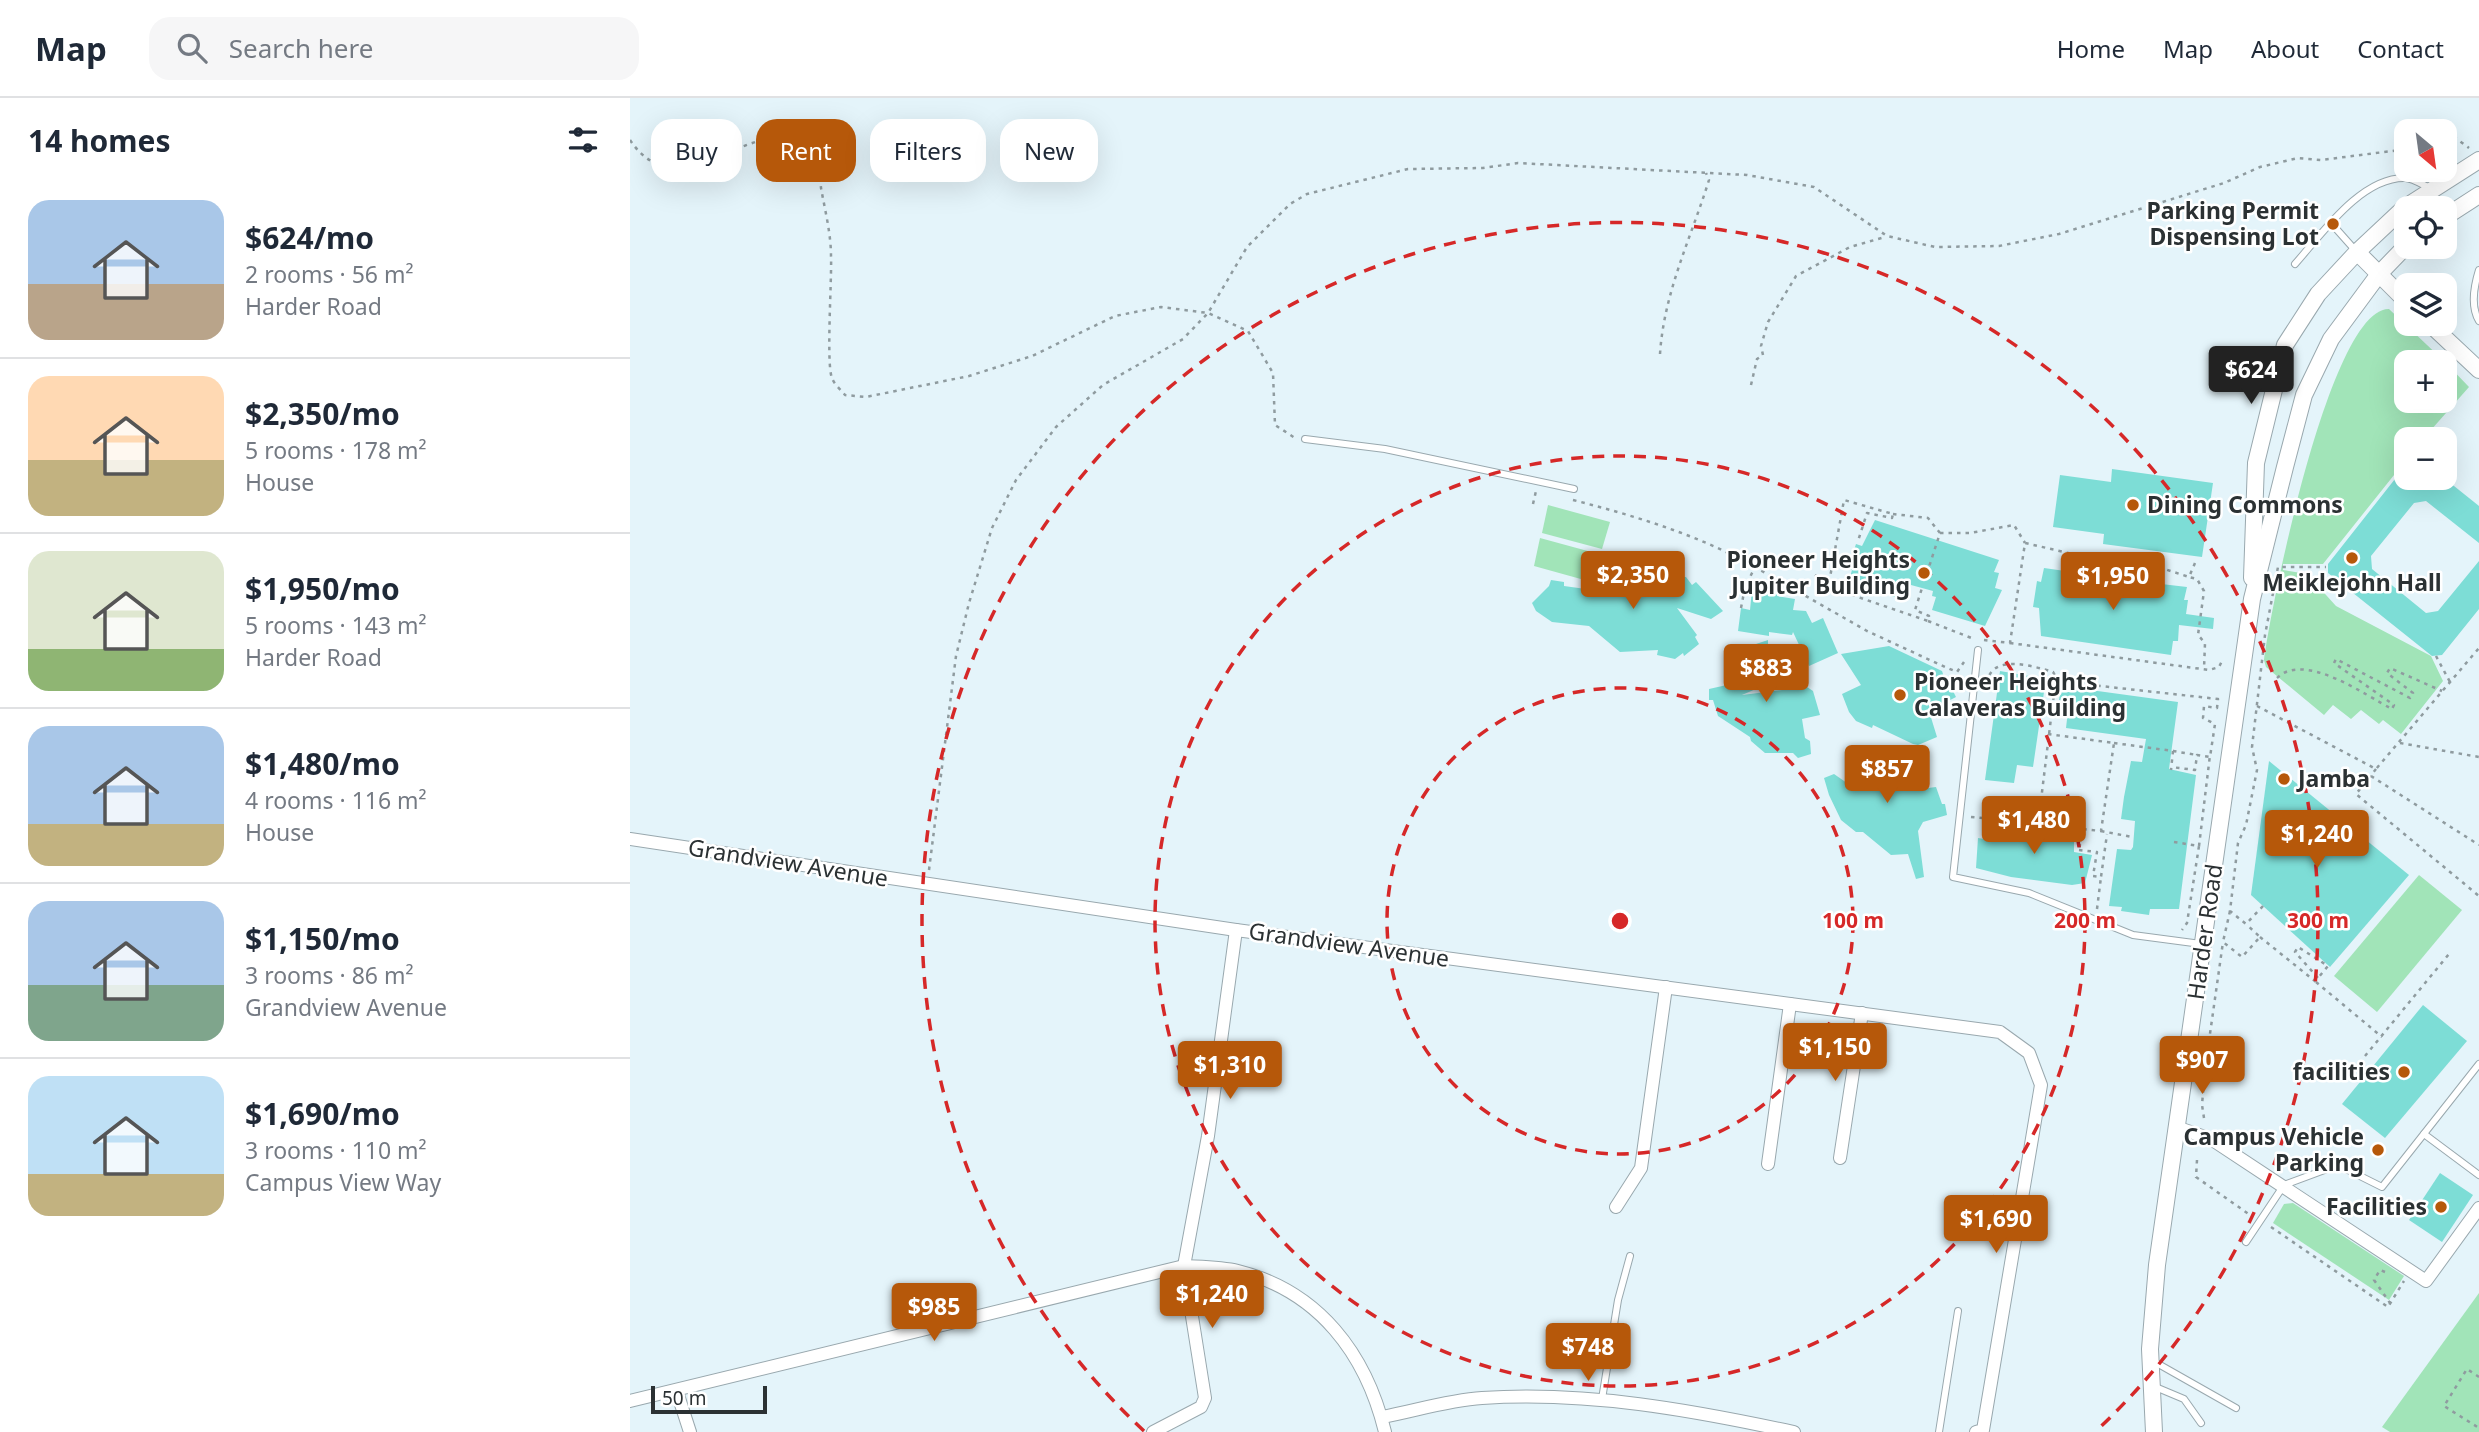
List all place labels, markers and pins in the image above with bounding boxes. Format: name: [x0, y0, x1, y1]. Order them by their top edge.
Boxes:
place label: Parking Permit Dispensing Lot: [2146, 194, 2319, 252]
marker: Parking Permit Dispensing Lot: [2325, 216, 2341, 232]
pin: $624: [2210, 346, 2292, 406]
place label: Dining Commons: [2147, 488, 2343, 520]
marker: Dining Commons: [2125, 497, 2141, 513]
place label: Pioneer Heights Jupiter Building: [1727, 543, 1910, 601]
marker: Meiklejohn Hall: [2344, 550, 2360, 566]
pin: $2,350: [1576, 552, 1690, 611]
pin: $1,950: [2056, 552, 2170, 612]
marker: Pioneer Heights Jupiter Building: [1916, 565, 1932, 581]
place label: Meiklejohn Hall: [2262, 566, 2442, 598]
pin: $883: [1725, 644, 1807, 704]
place label: Pioneer Heights Calaveras Building: [1914, 665, 2126, 723]
marker: Pioneer Heights Calaveras Building: [1892, 687, 1908, 703]
pin: $857: [1846, 746, 1928, 805]
place label: Jamba: [2296, 762, 2370, 794]
marker: Jamba: [2276, 771, 2292, 787]
pin: $1,480: [1977, 796, 2091, 856]
pin: $1,240: [2260, 810, 2374, 870]
centre of rings: [1608, 909, 1632, 933]
pin: $1,150: [1778, 1024, 1892, 1083]
pin: $907: [2161, 1037, 2243, 1096]
pin: $1,310: [1173, 1042, 1287, 1101]
place label: facilities: [2293, 1055, 2390, 1087]
marker: facilities: [2396, 1064, 2412, 1080]
place label: Campus Vehicle Parking: [2184, 1120, 2364, 1178]
marker: Campus Vehicle Parking: [2370, 1142, 2386, 1158]
place label: Facilities: [2326, 1190, 2427, 1222]
pin: $1,690: [1939, 1196, 2053, 1255]
marker: Facilities: [2433, 1199, 2449, 1215]
pin: $1,240: [1155, 1270, 1269, 1330]
pin: $985: [893, 1284, 975, 1343]
pin: $748: [1547, 1324, 1629, 1383]

